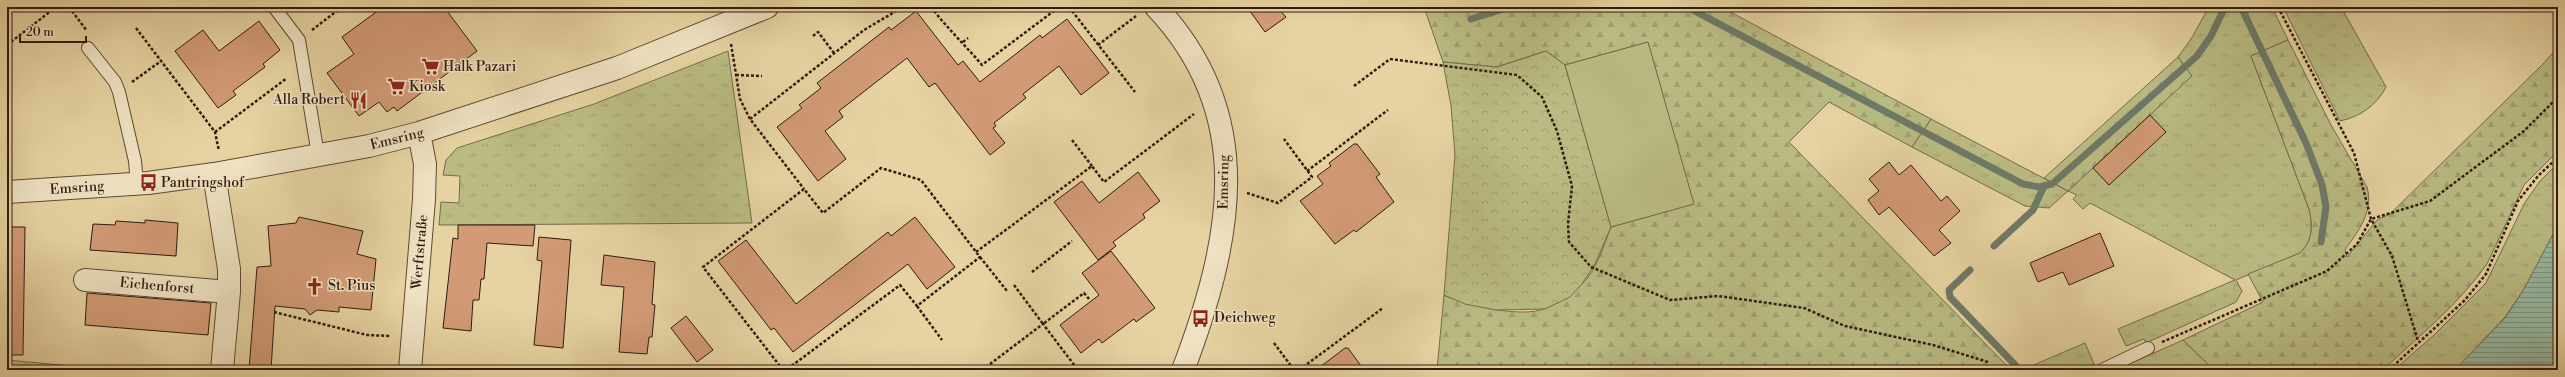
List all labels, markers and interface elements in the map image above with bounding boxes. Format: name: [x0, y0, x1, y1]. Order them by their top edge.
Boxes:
scale bar: [20, 18, 86, 44]
text: 20 m: [26, 25, 54, 40]
supermarket icon: Halk Pazari: [420, 57, 440, 77]
place label: Halk Pazari: [443, 58, 517, 76]
supermarket icon: Kiosk: [386, 77, 406, 97]
place label: Kiosk: [409, 78, 446, 96]
restaurant icon: Alla Robert: [348, 90, 368, 110]
place label: Alla Robert: [272, 91, 345, 109]
street label: Emsring: [368, 123, 426, 154]
street label: Emsring: [1215, 154, 1233, 209]
bus stop icon: Pantringshof: [138, 173, 158, 193]
place label: Pantringshof: [161, 174, 245, 192]
street label: Emsring: [49, 177, 106, 199]
street label: Werftstraße: [408, 214, 432, 291]
street label: Eichenforst: [119, 274, 195, 298]
church icon: St. Pius: [305, 276, 325, 296]
place label: St. Pius: [328, 277, 375, 295]
bus stop icon: Deichweg: [1191, 308, 1211, 328]
place label: Deichweg: [1214, 309, 1276, 327]

